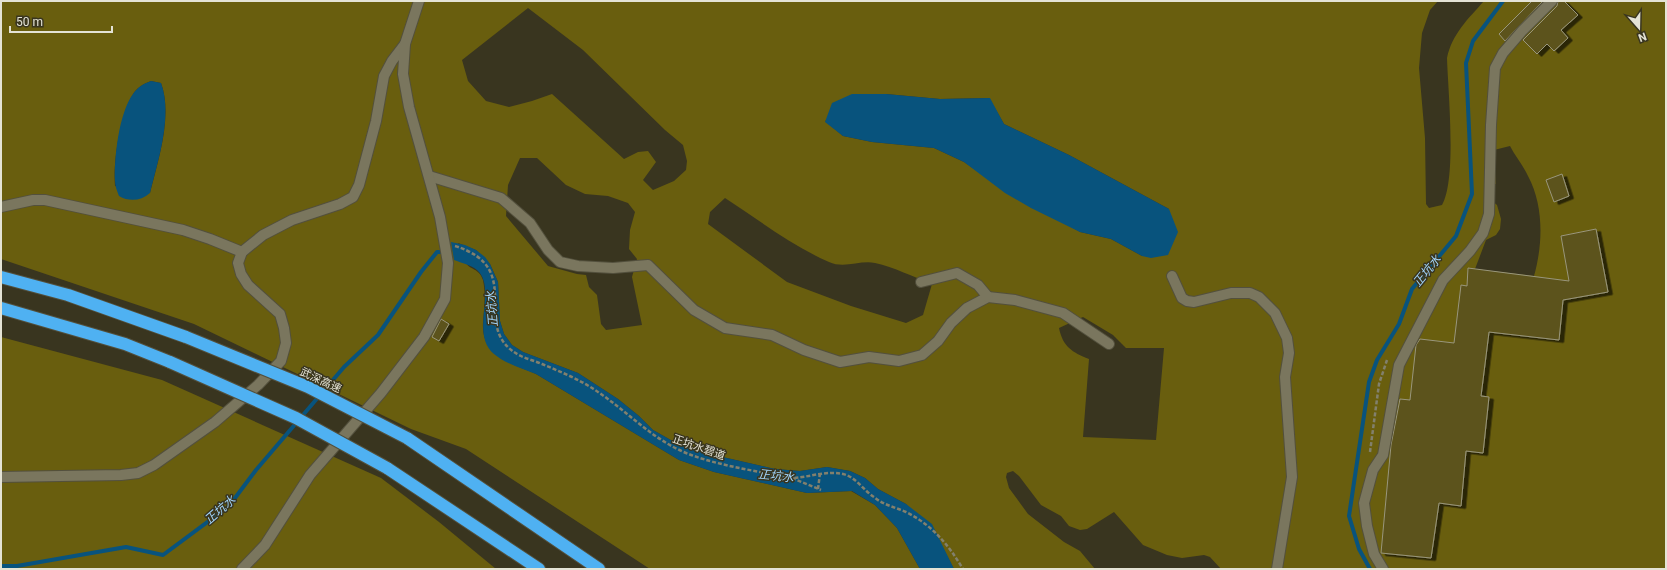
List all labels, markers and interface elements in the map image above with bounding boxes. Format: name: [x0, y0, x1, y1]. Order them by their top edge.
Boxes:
scale bar: [10, 8, 112, 34]
north arrow: [1619, 8, 1659, 48]
text: 50 m: [16, 15, 43, 29]
text: N: [1636, 29, 1648, 44]
water label: 正坑水: [1410, 252, 1444, 289]
water label: 正坑水: [483, 289, 501, 328]
street label: 武深高速: [298, 365, 343, 396]
street label: 正坑水碧道: [671, 432, 727, 463]
water label: 正坑水: [757, 467, 796, 485]
water label: 正坑水: [202, 492, 239, 527]

